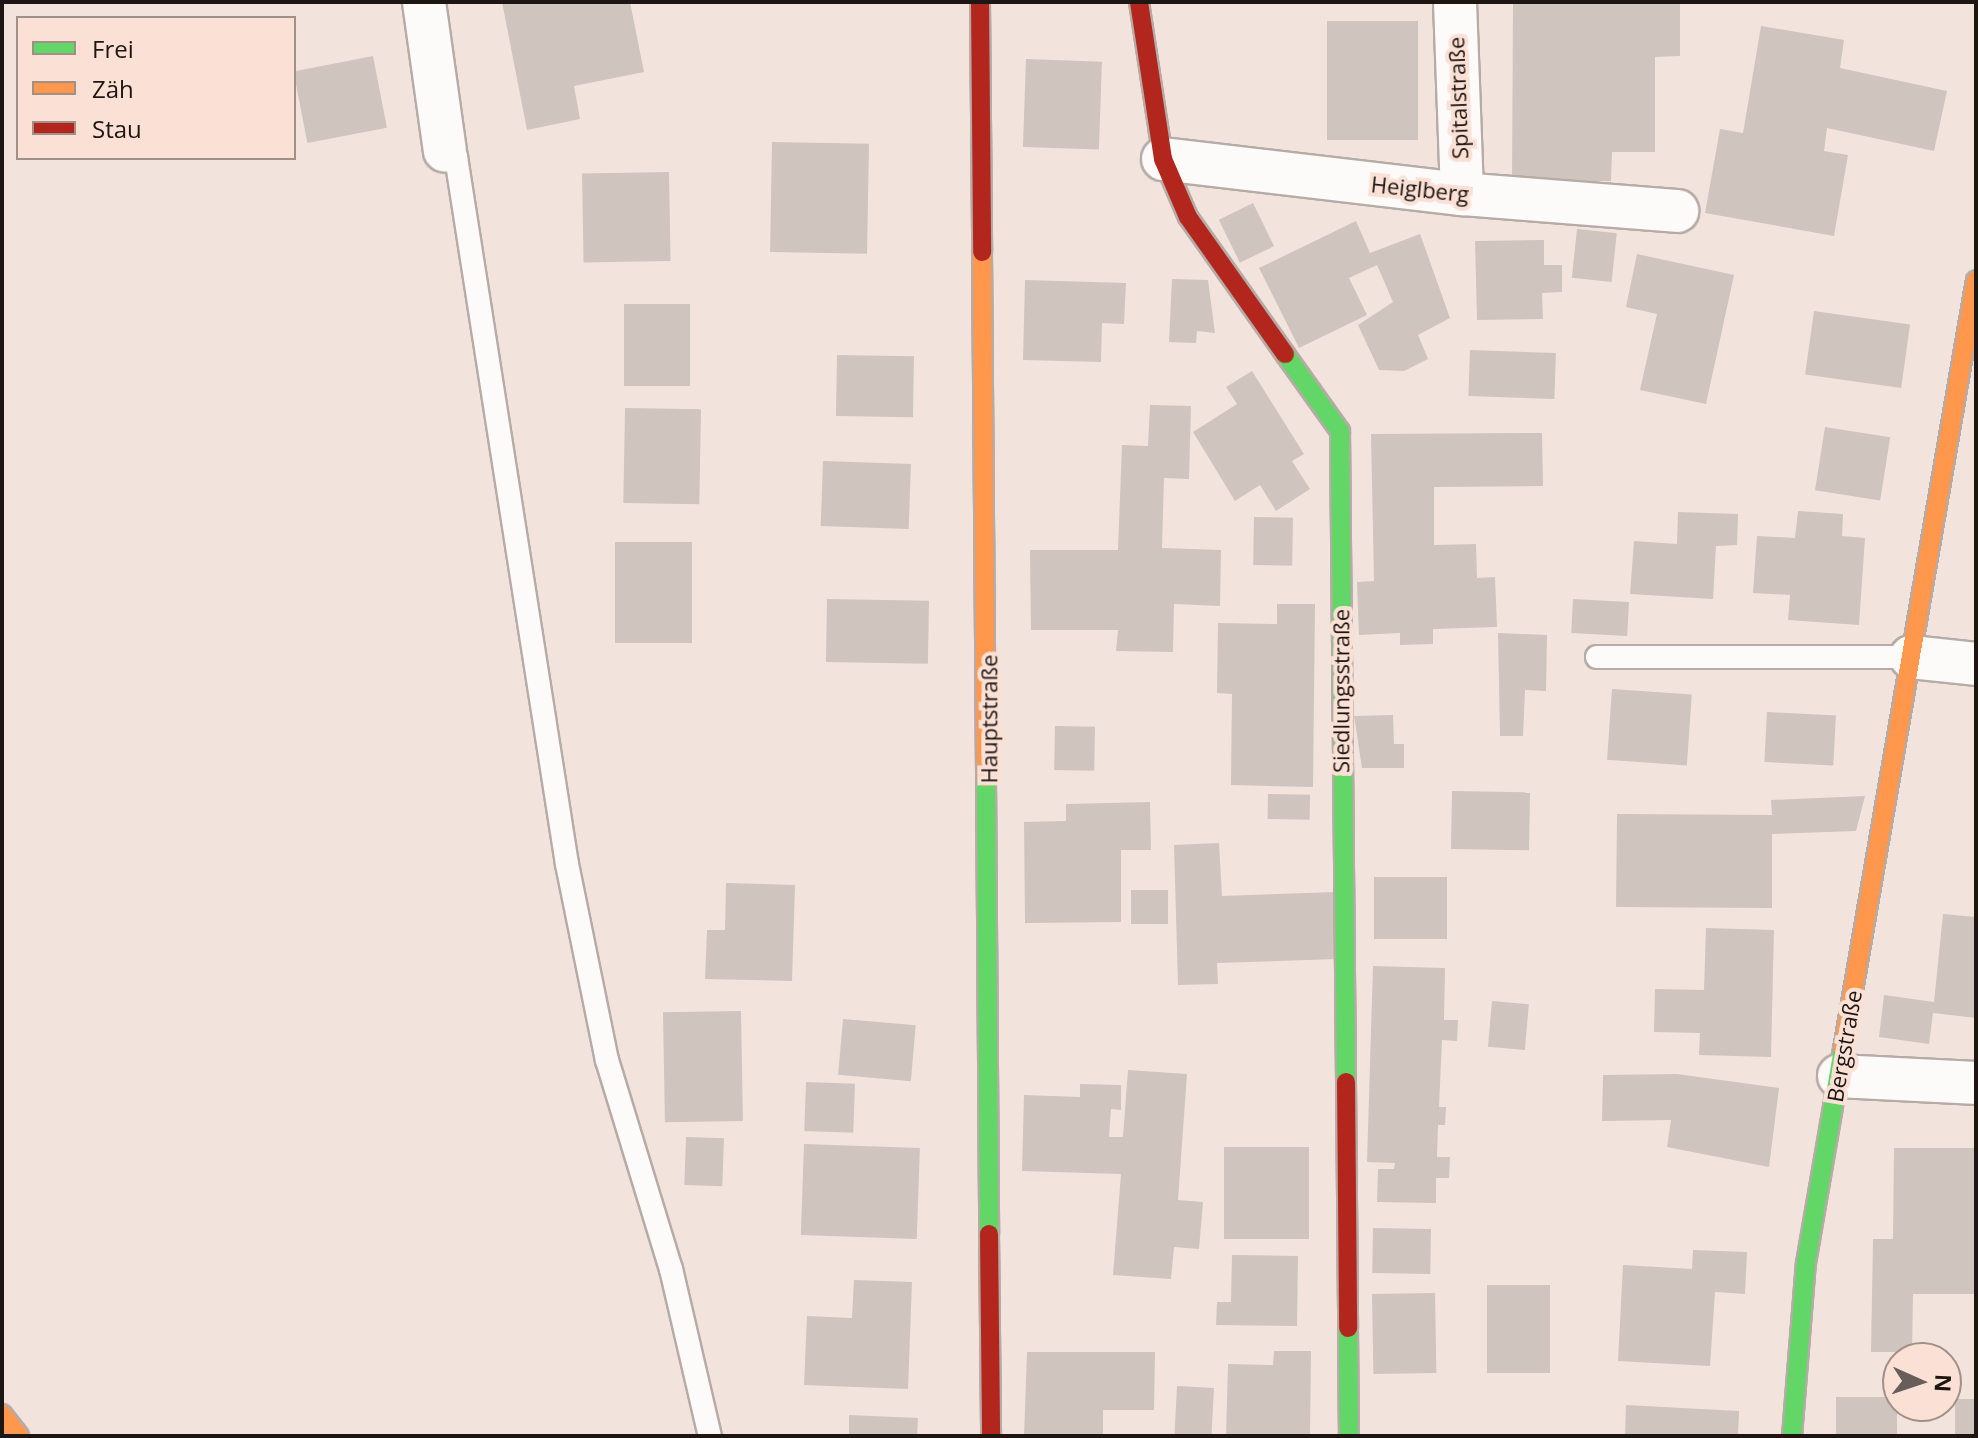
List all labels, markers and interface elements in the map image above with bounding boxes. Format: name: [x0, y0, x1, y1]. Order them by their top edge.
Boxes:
legend: [16, 16, 296, 160]
text: Frei: [92, 32, 134, 65]
street label: Spitalstraße: [1443, 36, 1473, 160]
text: Zäh: [92, 72, 134, 105]
text: Stau: [92, 112, 142, 145]
street label: Heiglberg: [1370, 171, 1470, 207]
street label: Siedlungsstraße: [1328, 609, 1354, 773]
street label: Hauptstraße: [976, 655, 1002, 783]
street label: Bergstraße: [1821, 988, 1867, 1104]
north arrow: [1882, 1342, 1962, 1422]
text: N: [1929, 1373, 1959, 1393]

